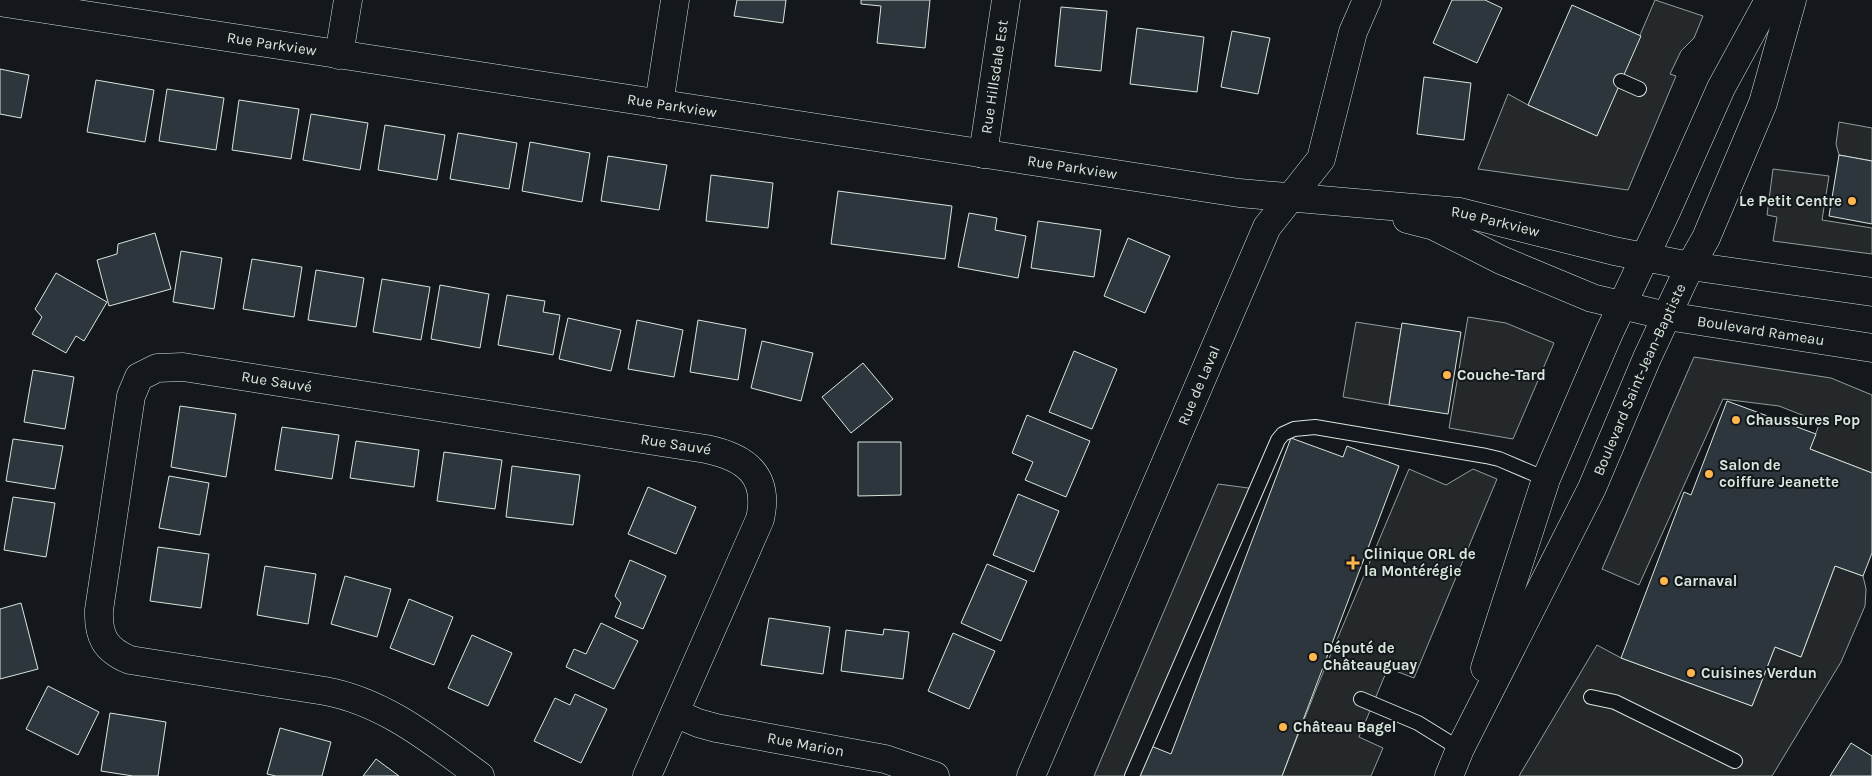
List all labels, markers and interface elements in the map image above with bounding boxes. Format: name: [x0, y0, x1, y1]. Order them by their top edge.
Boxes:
street label: Rue Hillsdale Est: [977, 18, 1012, 135]
street label: Rue Parkview: [226, 28, 318, 60]
street label: Rue Parkview: [626, 90, 718, 121]
street label: Rue Parkview: [1026, 152, 1119, 183]
place label: Le Petit Centre: [1739, 192, 1842, 210]
marker: Le Petit Centre: [1846, 195, 1858, 207]
street label: Rue Parkview: [1450, 202, 1542, 241]
street label: Boulevard Saint-Jean-Baptiste: [1589, 281, 1690, 478]
street label: Boulevard Rameau: [1696, 312, 1826, 349]
street label: Rue de Laval: [1174, 343, 1224, 428]
place label: Couche-Tard: [1457, 366, 1546, 384]
street label: Rue Sauvé: [240, 367, 313, 396]
marker: Couche-Tard: [1441, 369, 1453, 381]
place label: Chaussures Pop: [1746, 411, 1860, 429]
marker: Chaussures Pop: [1730, 414, 1742, 426]
street label: Rue Sauvé: [639, 430, 713, 459]
place label: Salon de coiffure Jeanette: [1719, 456, 1839, 491]
marker: Salon de coiffure Jeanette: [1703, 468, 1715, 480]
place label: Clinique ORL de la Montérégie: [1364, 545, 1476, 580]
marker: Clinique ORL de la Montérégie: [1346, 556, 1360, 570]
place label: Carnaval: [1674, 572, 1737, 590]
marker: Carnaval: [1658, 575, 1670, 587]
place label: Député de Châteauguay: [1323, 639, 1418, 674]
marker: Député de Châteauguay: [1307, 651, 1319, 663]
place label: Cuisines Verdun: [1701, 664, 1817, 682]
marker: Cuisines Verdun: [1685, 667, 1697, 679]
place label: Château Bagel: [1293, 718, 1396, 736]
marker: Château Bagel: [1277, 721, 1289, 733]
street label: Rue Marion: [766, 729, 846, 760]

